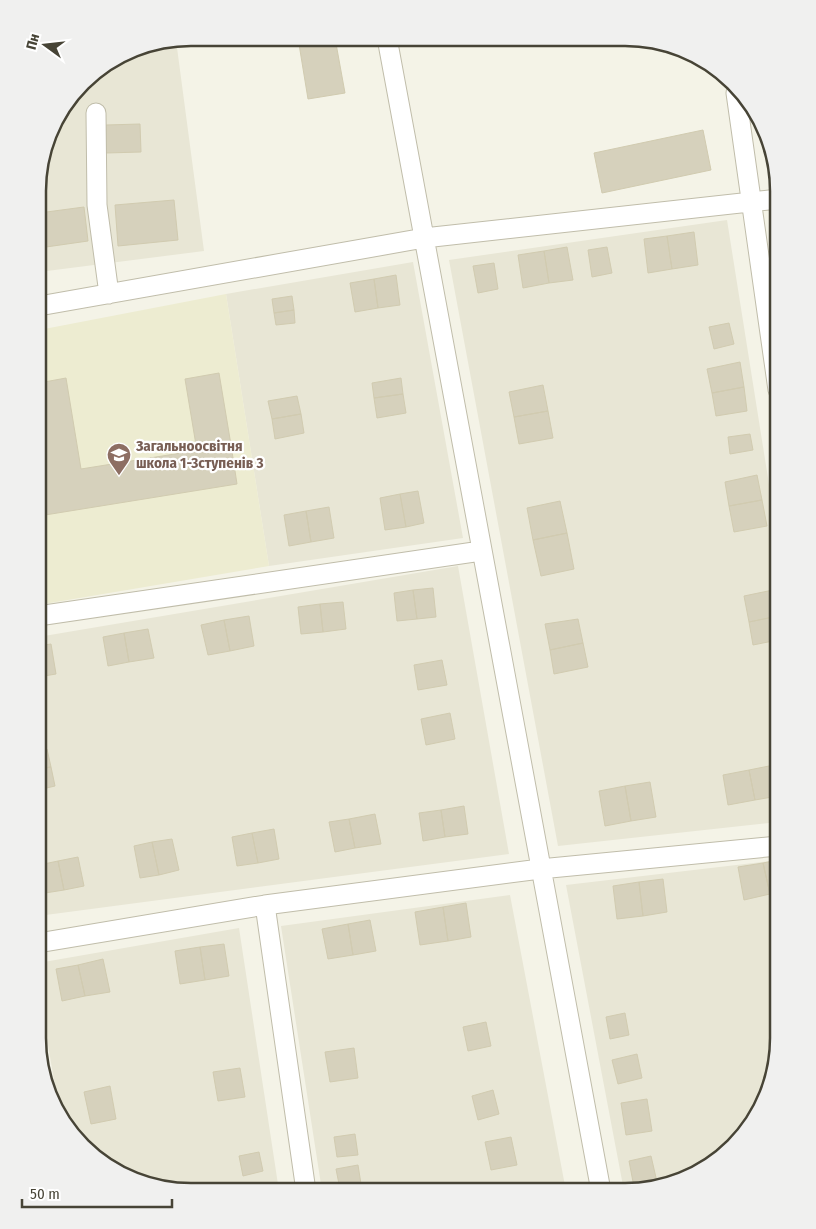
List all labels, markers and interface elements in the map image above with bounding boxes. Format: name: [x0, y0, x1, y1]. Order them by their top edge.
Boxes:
north arrow: [20, 20, 70, 70]
text: Пн: [23, 32, 43, 52]
place label: Загальноосвiтня школа 1-3ступенiв 3: [135, 437, 264, 472]
school or university icon: Загальноосвiтня школа 1-3ступенiв 3: [106, 442, 132, 476]
scale bar: [22, 1176, 172, 1208]
text: 50 m: [30, 1185, 60, 1203]

